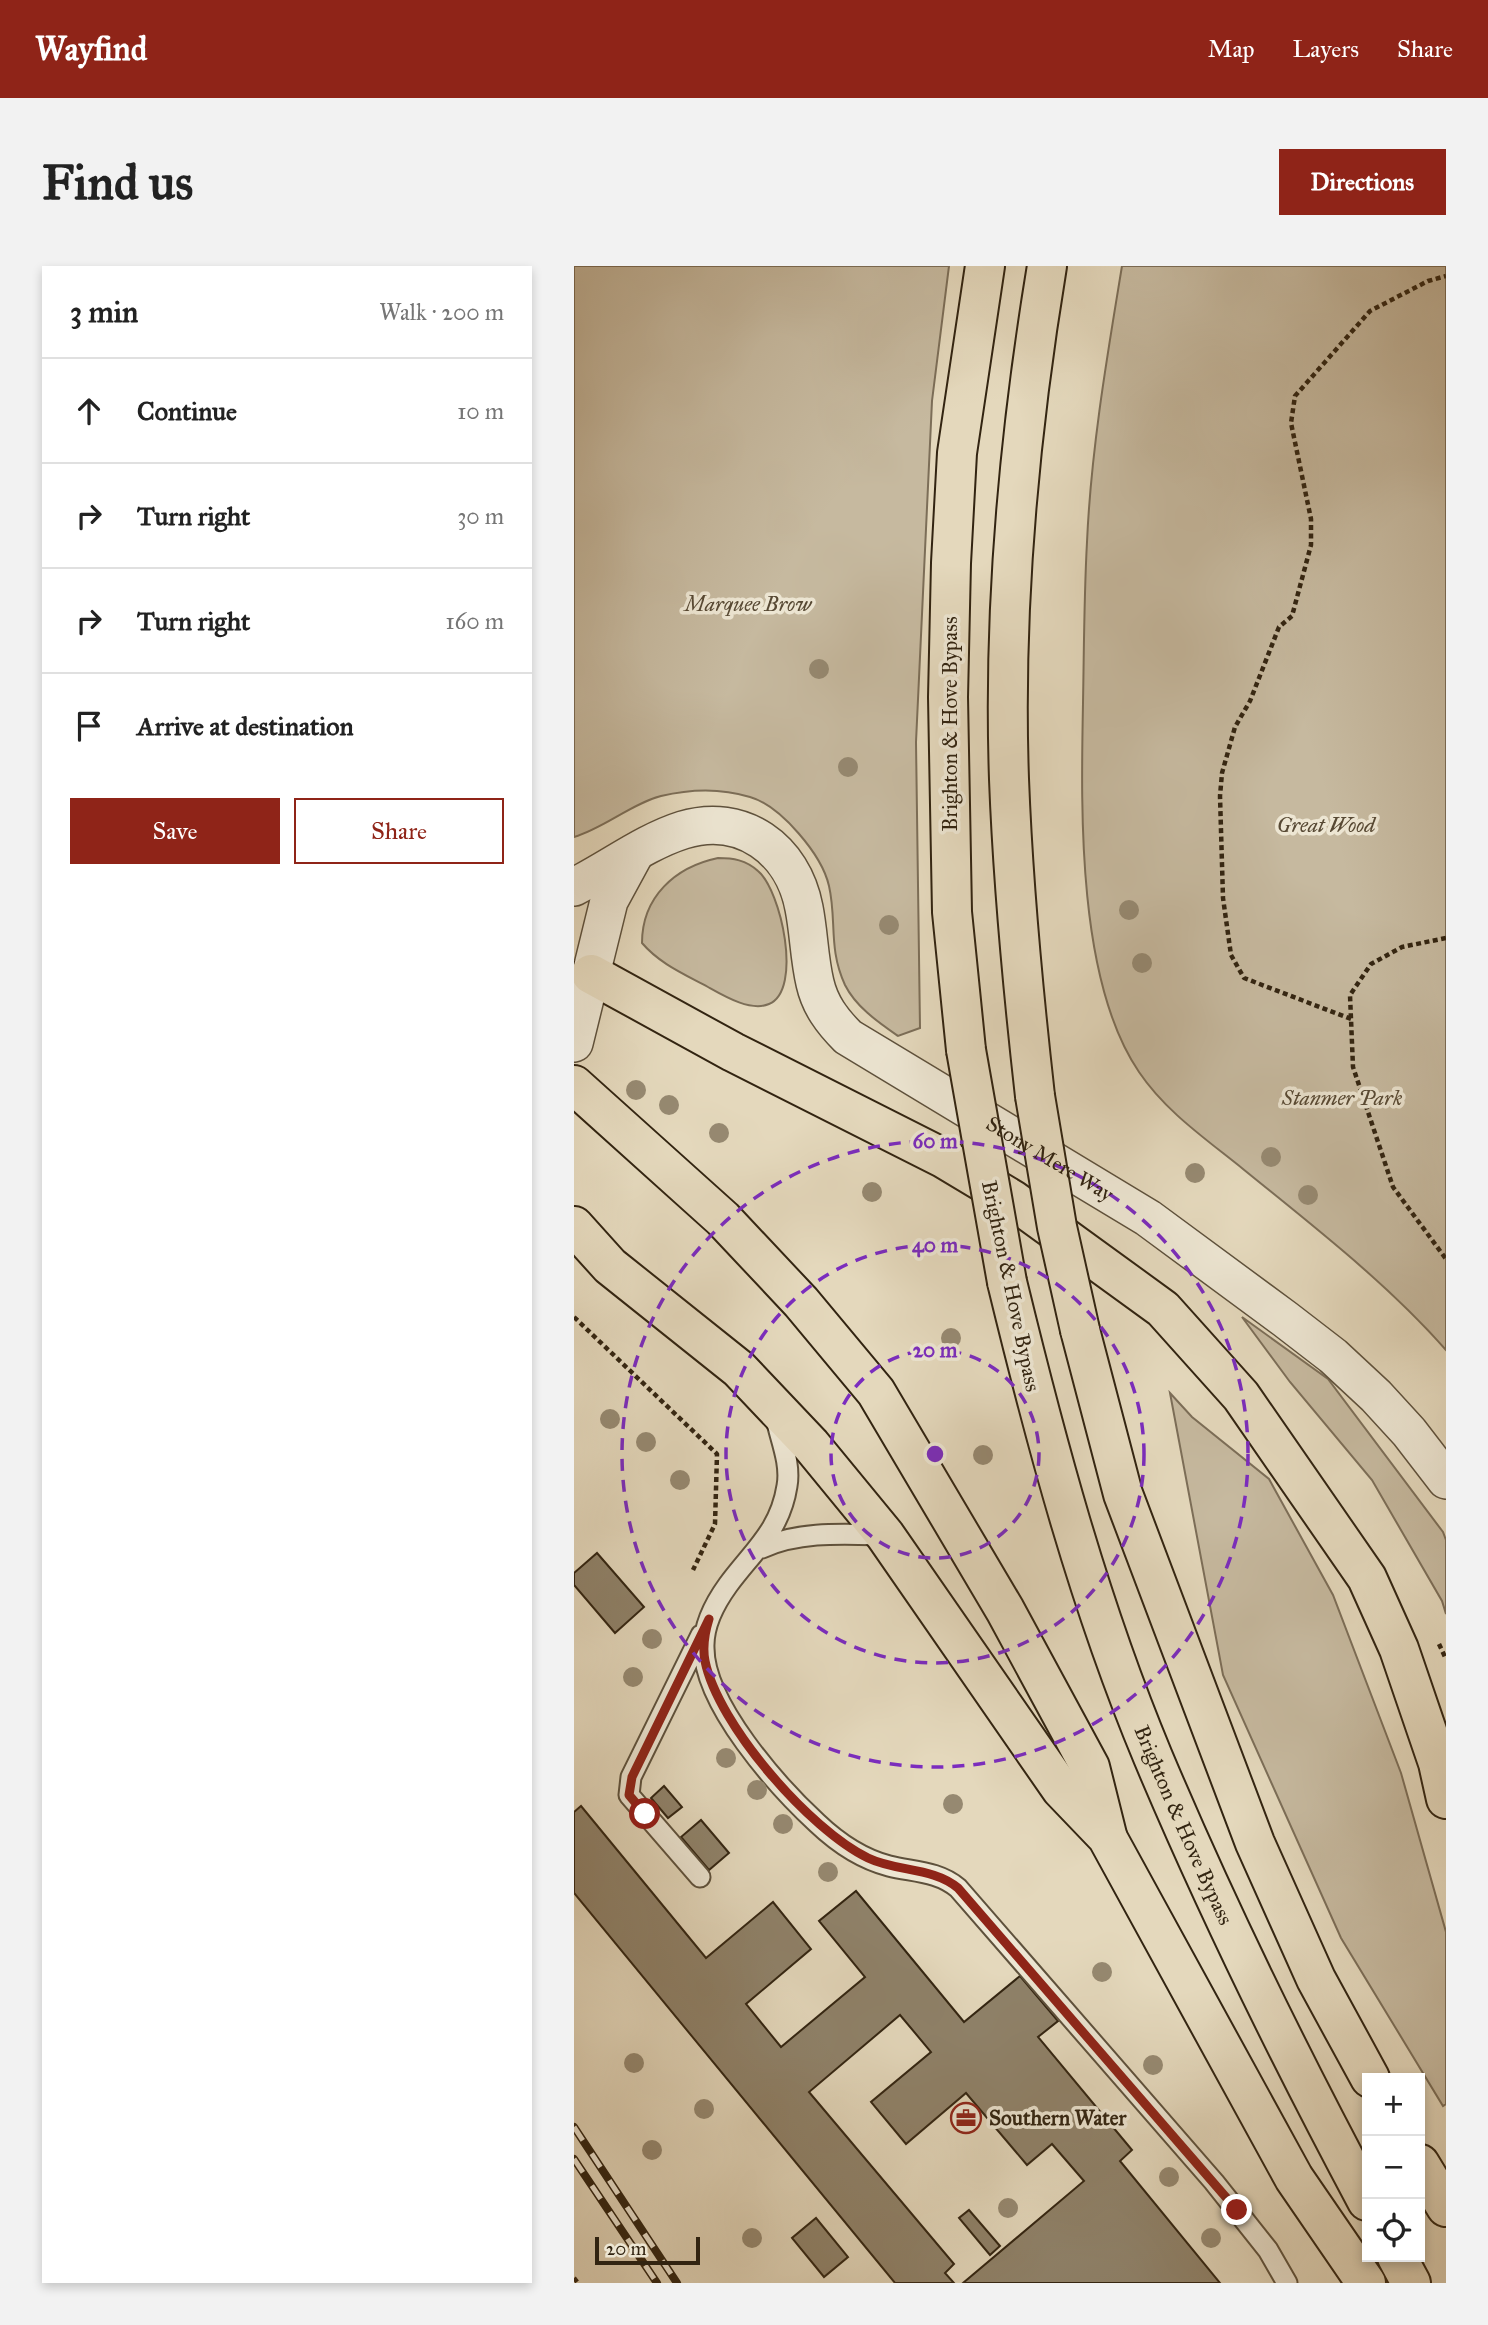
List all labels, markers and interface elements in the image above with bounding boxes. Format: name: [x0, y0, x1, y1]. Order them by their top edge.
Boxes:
text: Wayfind: [35, 29, 147, 69]
text: Map: [1208, 34, 1255, 64]
text: Layers: [1293, 34, 1359, 64]
text: Share: [1397, 34, 1453, 64]
button: Directions: [1279, 149, 1446, 215]
text: Find us: [42, 153, 193, 212]
text: 3 min: [70, 294, 138, 330]
text: Walk · 200 m: [379, 298, 504, 326]
icon: ahead: [70, 392, 108, 430]
text: Continue: [137, 395, 237, 427]
text: 10 m: [457, 397, 504, 425]
icon: right: [70, 497, 108, 535]
text: Turn right: [137, 500, 250, 532]
text: 30 m: [457, 502, 504, 530]
park label: Marquee Brow: [683, 591, 813, 617]
icon: right: [70, 602, 108, 640]
text: Turn right: [137, 605, 250, 637]
text: 160 m: [446, 607, 504, 635]
street label: Brighton & Hove Bypass: [937, 616, 963, 832]
icon: arrive: [70, 707, 108, 745]
text: Arrive at destination: [137, 710, 354, 742]
button: Save: [70, 798, 280, 864]
button: Share: [294, 798, 504, 864]
park label: Great Wood: [1277, 812, 1377, 838]
park label: Stanmer Park: [1281, 1085, 1403, 1111]
street label: Stony Mere Way: [981, 1110, 1119, 1208]
text: 60 m: [912, 1128, 958, 1154]
street label: Brighton & Hove Bypass: [976, 1178, 1046, 1394]
text: 40 m: [912, 1232, 958, 1258]
text: 20 m: [913, 1337, 958, 1363]
centre of rings: [923, 1442, 947, 1466]
street label: Brighton & Hove Bypass: [1128, 1722, 1239, 1929]
route start: [629, 1798, 660, 1829]
map controls: [1362, 2073, 1425, 2262]
button: +: [1362, 2073, 1425, 2136]
office icon: Southern Water: [949, 2101, 983, 2135]
place label: Southern Water: [989, 2105, 1128, 2131]
button: −: [1362, 2136, 1425, 2199]
route end: [1221, 2194, 1252, 2225]
button: locate: [1362, 2199, 1425, 2262]
scale bar: [595, 2234, 700, 2266]
text: 20 m: [606, 2237, 647, 2260]

